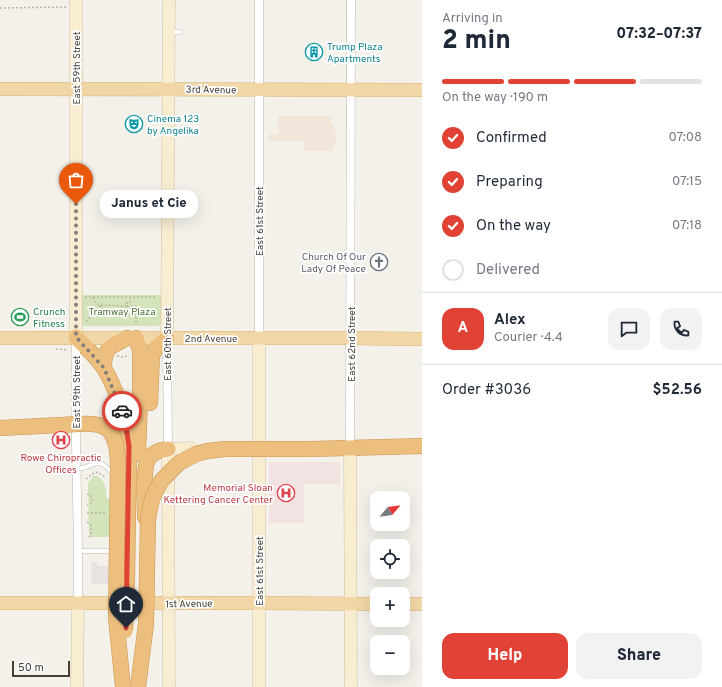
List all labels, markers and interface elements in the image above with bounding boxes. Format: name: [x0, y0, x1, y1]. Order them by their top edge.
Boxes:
text: Arriving in: [442, 11, 503, 27]
text: 2 min: [442, 25, 511, 58]
text: 07:32–07:37: [616, 25, 702, 44]
street label: East 59th Street: [71, 31, 84, 105]
place label: Trump Plaza Apartments: [327, 41, 383, 66]
building icon: Trump Plaza Apartments: [304, 42, 324, 62]
street label: 3rd Avenue: [186, 84, 236, 97]
text: On the way · 190 m: [442, 90, 548, 106]
place label: Cinema 123 by Angelika: [147, 113, 199, 138]
theatre icon: Cinema 123 by Angelika: [124, 114, 144, 134]
icon: check: [442, 127, 464, 149]
text: Confirmed: [476, 129, 547, 148]
text: 07:08: [669, 130, 702, 146]
pin: [59, 163, 93, 204]
icon: bag: [65, 169, 87, 191]
icon: check: [442, 171, 464, 193]
text: Preparing: [476, 173, 543, 192]
text: 07:15: [672, 174, 702, 190]
street label: East 61st Street: [254, 186, 267, 256]
callout: Janus et Cie: [100, 190, 198, 218]
text: Janus et Cie: [111, 196, 187, 212]
icon: check: [442, 215, 464, 237]
text: On the way: [476, 217, 551, 236]
text: 07:18: [672, 218, 702, 234]
place label: Church Of Our Lady Of Peace: [301, 251, 366, 276]
church icon: Church Of Our Lady Of Peace: [369, 252, 389, 272]
text: Delivered: [476, 261, 540, 280]
place label: Crunch Fitness: [33, 306, 65, 331]
park label: Tramway Plaza: [89, 306, 155, 319]
street label: East 62nd Street: [346, 306, 359, 382]
sports icon: Crunch Fitness: [10, 307, 30, 327]
street label: East 60th Street: [162, 307, 175, 381]
button: chat: [608, 308, 650, 350]
button: phone: [660, 308, 702, 350]
text: Alex: [494, 311, 526, 330]
text: A: [458, 319, 468, 338]
text: Courier · 4.4: [494, 330, 563, 346]
street label: 2nd Avenue: [185, 333, 237, 346]
street label: East 59th Street: [71, 355, 84, 429]
text: Order #3036: [442, 381, 531, 400]
text: $52.56: [653, 381, 702, 400]
courier: [102, 391, 142, 431]
icon: car: [111, 400, 133, 422]
hospital icon: Rowe Chiropractic Offices: [51, 430, 71, 450]
place label: Rowe Chiropractic Offices: [20, 452, 102, 477]
place label: Memorial Sloan Kettering Cancer Center: [163, 482, 273, 507]
hospital icon: Memorial Sloan Kettering Cancer Center: [276, 483, 296, 503]
north arrow: [370, 491, 410, 531]
map controls: [370, 491, 410, 675]
street label: East 61st Street: [254, 536, 267, 606]
button: locate: [370, 539, 410, 579]
pin: [109, 587, 143, 628]
button: +: [370, 587, 410, 627]
icon: home: [115, 593, 137, 615]
street label: 1st Avenue: [165, 598, 213, 611]
button: Help: [442, 633, 568, 679]
button: Share: [576, 633, 702, 679]
button: −: [370, 635, 410, 675]
scale bar: [12, 659, 70, 678]
text: 50 m: [18, 661, 44, 675]

